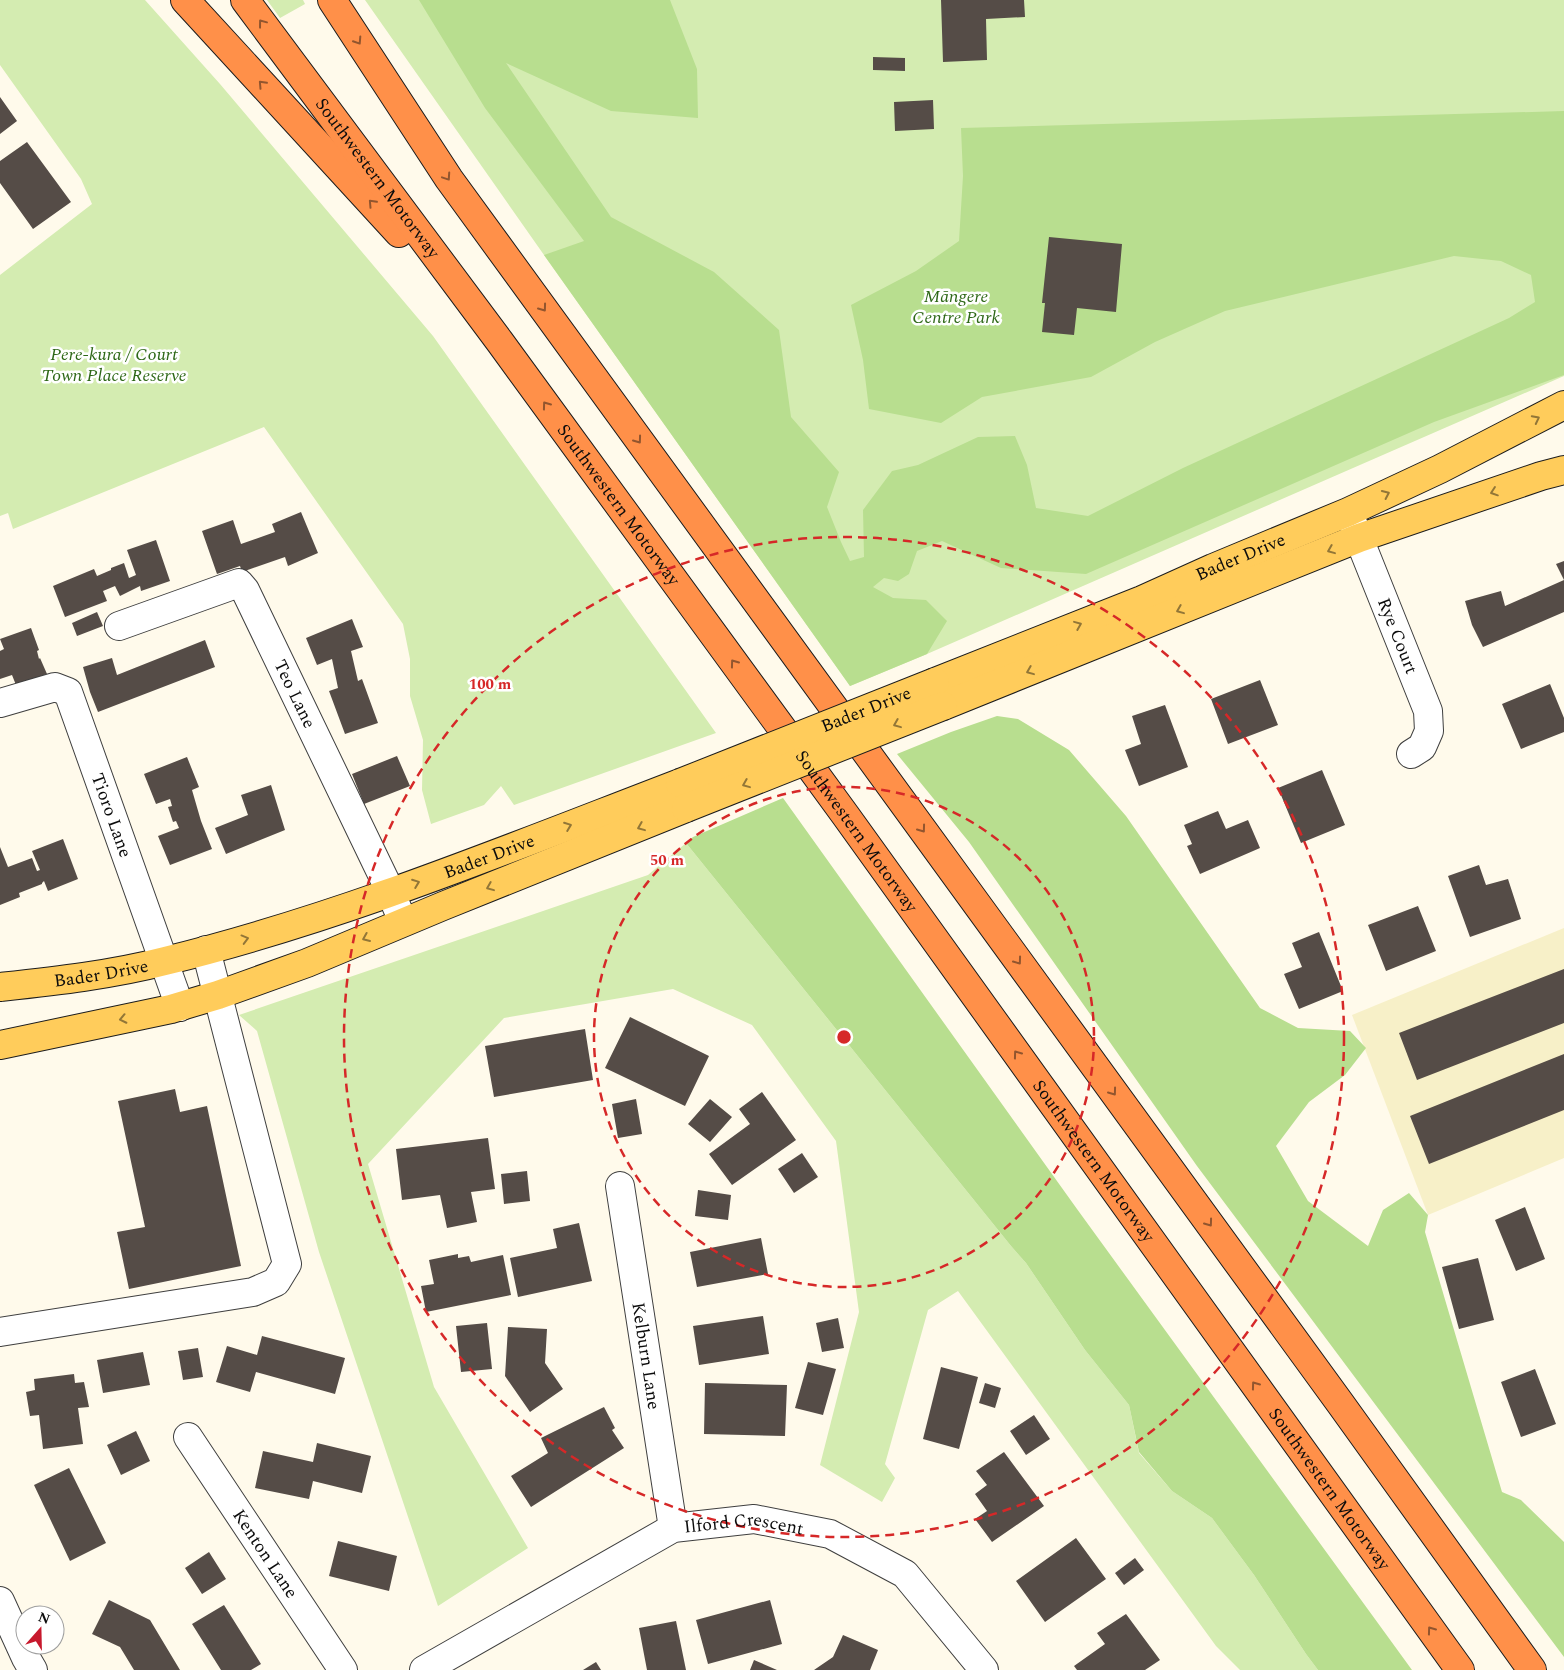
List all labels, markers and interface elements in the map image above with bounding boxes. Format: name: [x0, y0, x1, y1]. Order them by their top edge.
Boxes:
one-way arrow: [259, 20, 267, 29]
one-way arrow: [352, 35, 362, 44]
one-way arrow: [259, 80, 268, 89]
street label: Southwestern Motorway: [308, 92, 447, 265]
one-way arrow: [441, 171, 450, 181]
one-way arrow: [369, 200, 378, 209]
park label: Māngere Centre Park: [912, 283, 1000, 331]
one-way arrow: [536, 303, 546, 312]
park label: Pere-kura / Court Town Place Reserve: [41, 341, 187, 389]
one-way arrow: [543, 401, 552, 411]
one-way arrow: [1531, 415, 1540, 425]
street label: Southwestern Motorway: [550, 418, 687, 593]
one-way arrow: [632, 434, 641, 444]
one-way arrow: [1491, 486, 1499, 496]
one-way arrow: [1381, 490, 1390, 500]
street label: Bader Drive: [1191, 526, 1290, 588]
one-way arrow: [1327, 543, 1336, 554]
street label: Rye Court: [1370, 594, 1425, 678]
one-way arrow: [1176, 604, 1185, 614]
one-way arrow: [1073, 621, 1082, 631]
street label: Teo Lane: [266, 655, 323, 733]
one-way arrow: [732, 660, 740, 669]
one-way arrow: [1026, 665, 1034, 675]
text: 100 m: [469, 673, 512, 696]
street label: Bader Drive: [817, 680, 915, 740]
one-way arrow: [893, 718, 902, 728]
street label: Southwestern Motorway: [788, 745, 925, 919]
street label: Tioro Lane: [84, 769, 139, 862]
one-way arrow: [743, 779, 751, 789]
one-way arrow: [637, 820, 646, 831]
one-way arrow: [563, 821, 572, 832]
one-way arrow: [916, 823, 925, 833]
street label: Bader Drive: [440, 827, 539, 886]
text: 50 m: [650, 849, 685, 872]
one-way arrow: [411, 879, 420, 889]
one-way arrow: [486, 881, 495, 891]
one-way arrow: [362, 932, 371, 943]
one-way arrow: [241, 934, 250, 945]
street label: Bader Drive: [52, 952, 151, 995]
one-way arrow: [1012, 955, 1021, 965]
one-way arrow: [119, 1014, 128, 1024]
centre of rings: [835, 1028, 853, 1046]
one-way arrow: [1014, 1050, 1023, 1060]
street label: Southwestern Motorway: [1026, 1074, 1162, 1249]
one-way arrow: [1108, 1086, 1116, 1095]
one-way arrow: [1203, 1217, 1212, 1227]
street label: Kelburn Lane: [624, 1300, 667, 1412]
one-way arrow: [1252, 1381, 1261, 1391]
street label: Southwestern Motorway: [1261, 1402, 1398, 1577]
street label: Kenton Lane: [226, 1504, 305, 1604]
street label: Ilford Crescent: [682, 1506, 806, 1542]
north arrow: [15, 1605, 65, 1655]
text: N: [35, 1606, 53, 1630]
one-way arrow: [1428, 1627, 1437, 1636]

